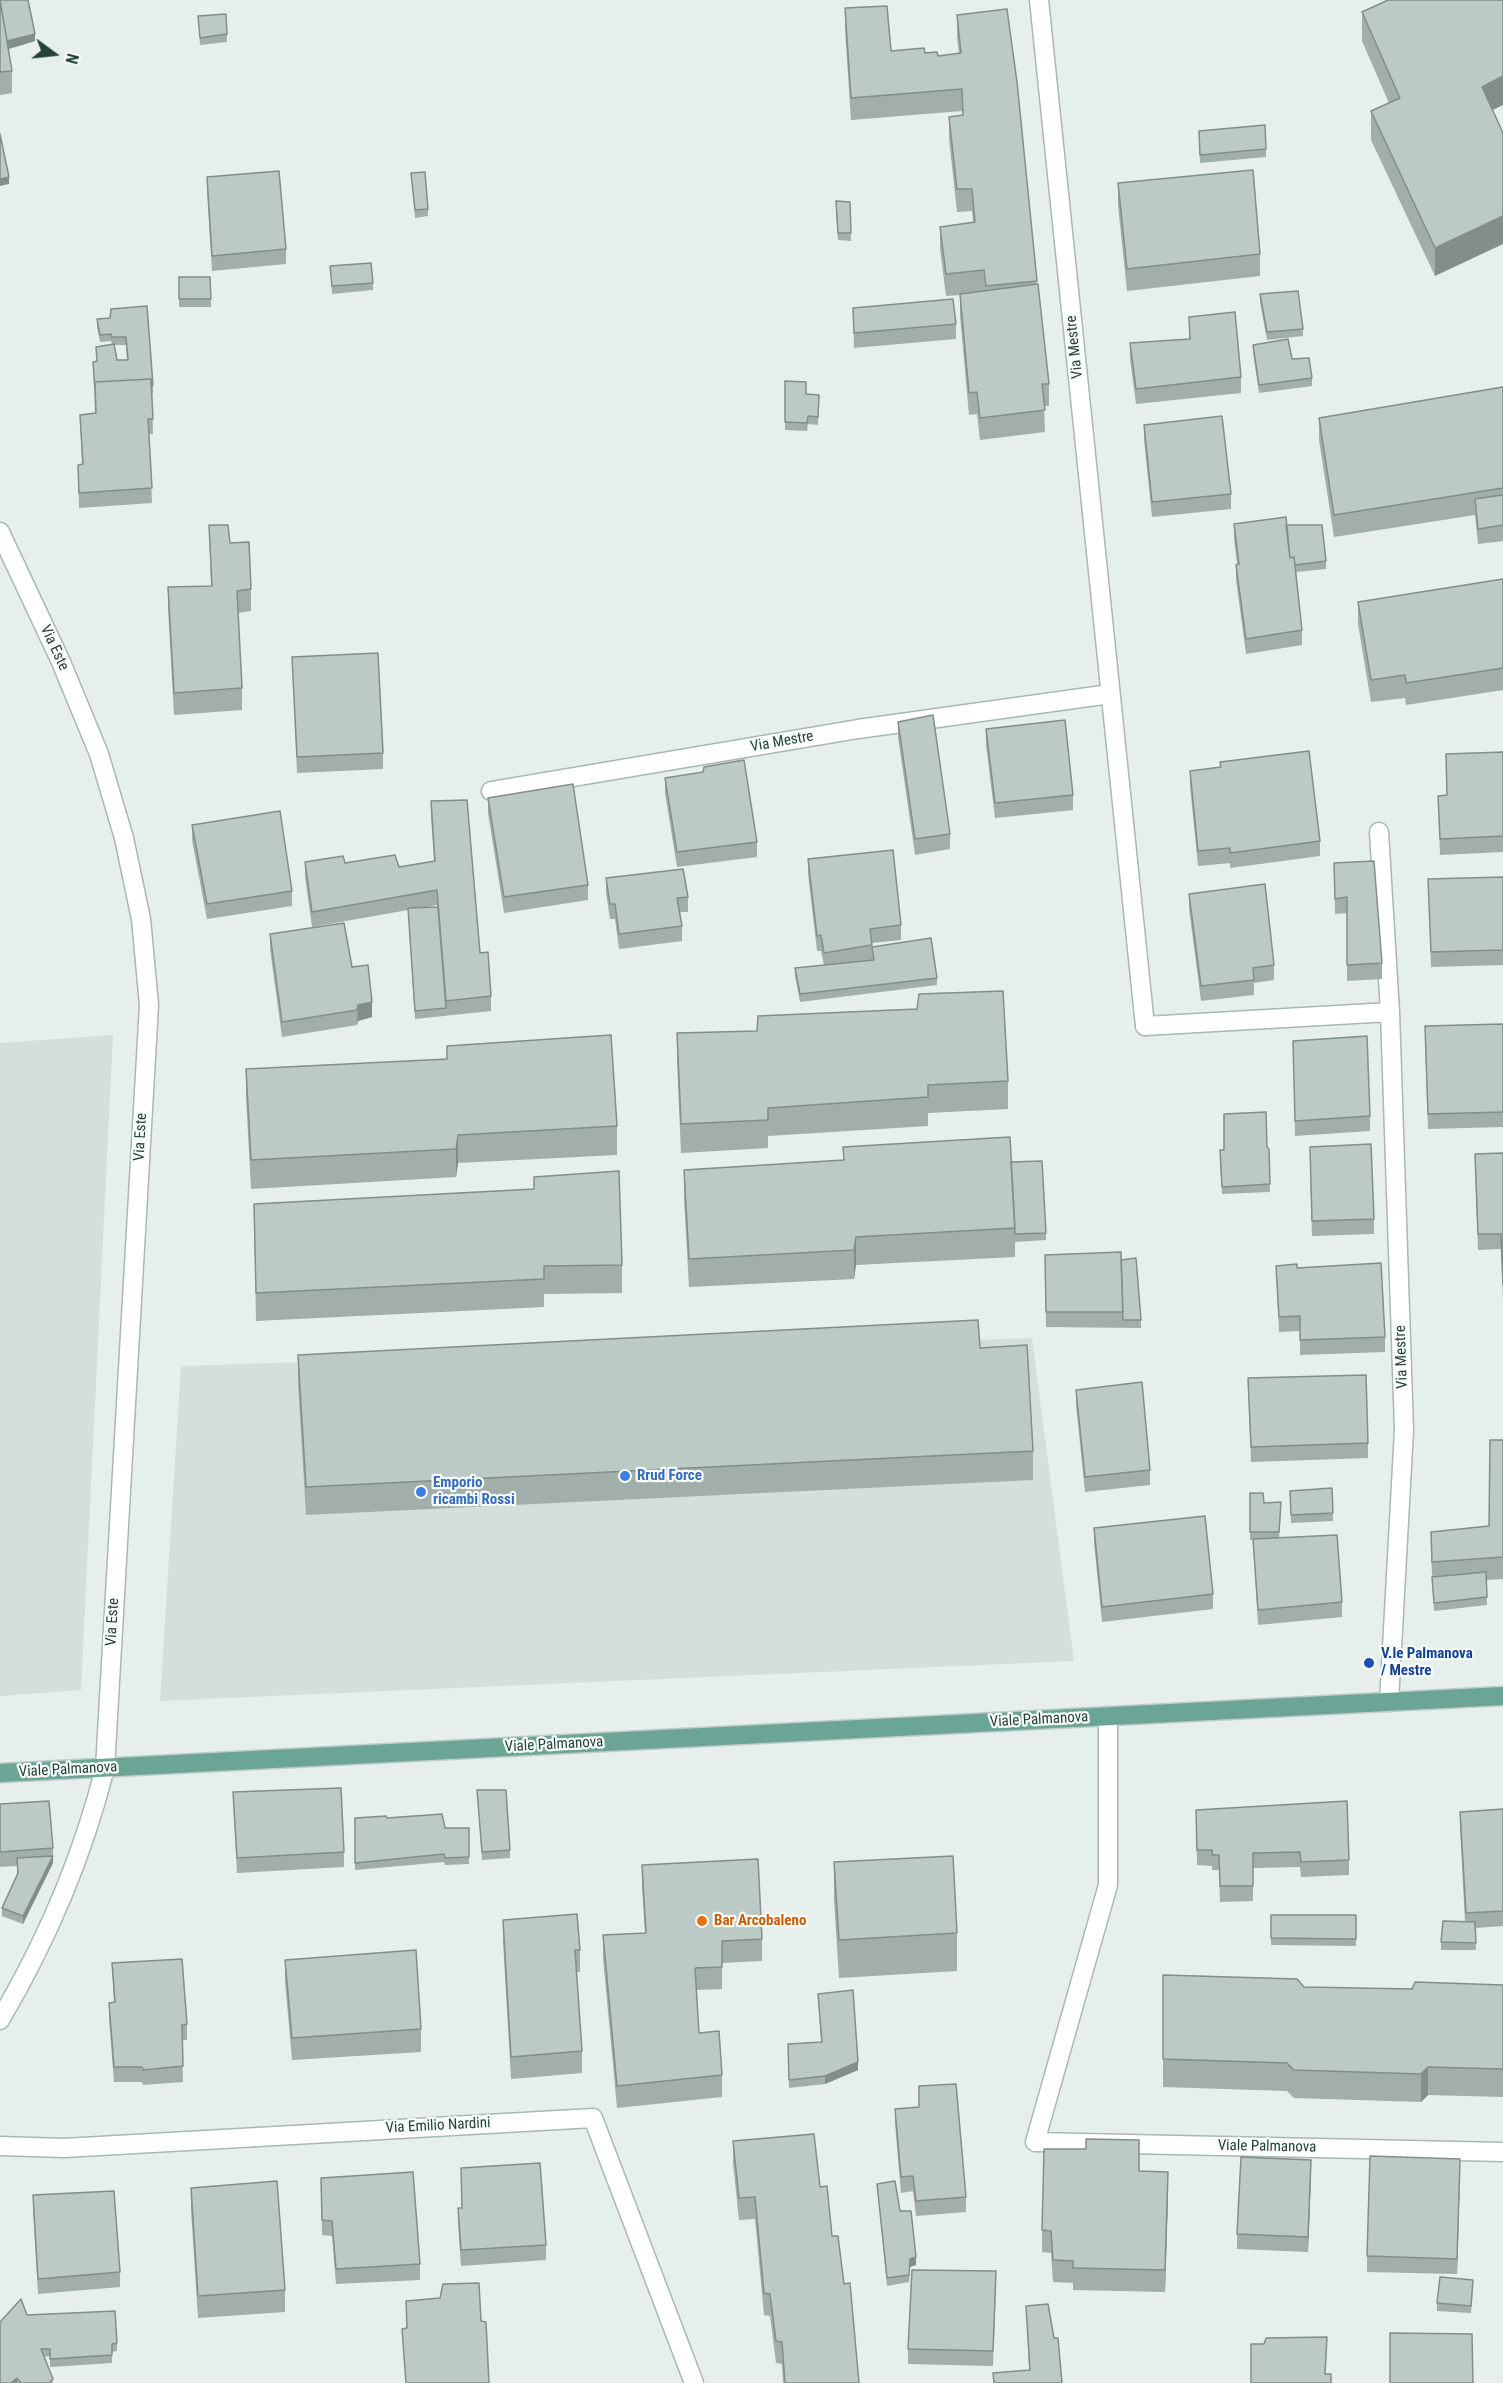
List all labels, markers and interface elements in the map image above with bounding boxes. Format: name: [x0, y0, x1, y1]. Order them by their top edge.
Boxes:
north arrow: [24, 24, 84, 84]
text: N: [61, 52, 82, 66]
street label: Via Mestre: [1063, 314, 1087, 380]
street label: Via Este: [36, 622, 72, 674]
street label: Via Mestre: [749, 728, 815, 756]
street label: Via Este: [131, 1112, 151, 1162]
street label: Via Mestre: [1392, 1325, 1412, 1389]
place label: Rrud Force: [637, 1467, 702, 1485]
marker: Rrud Force: [618, 1469, 632, 1483]
place label: Emporio ricambi Rossi: [433, 1474, 515, 1509]
marker: Emporio ricambi Rossi: [414, 1485, 428, 1499]
street label: Via Este: [103, 1597, 123, 1647]
place label: V.le Palmanova / Mestre: [1381, 1645, 1473, 1680]
marker: V.le Palmanova / Mestre: [1362, 1656, 1376, 1670]
street label: Viale Palmanova: [989, 1708, 1089, 1732]
street label: Viale Palmanova: [504, 1733, 604, 1757]
street label: Viale Palmanova: [18, 1758, 118, 1782]
place label: Bar Arcobaleno: [714, 1912, 806, 1930]
marker: Bar Arcobaleno: [695, 1914, 709, 1928]
street label: Via Emilio Nardini: [385, 2114, 491, 2138]
street label: Viale Palmanova: [1218, 2137, 1316, 2157]

